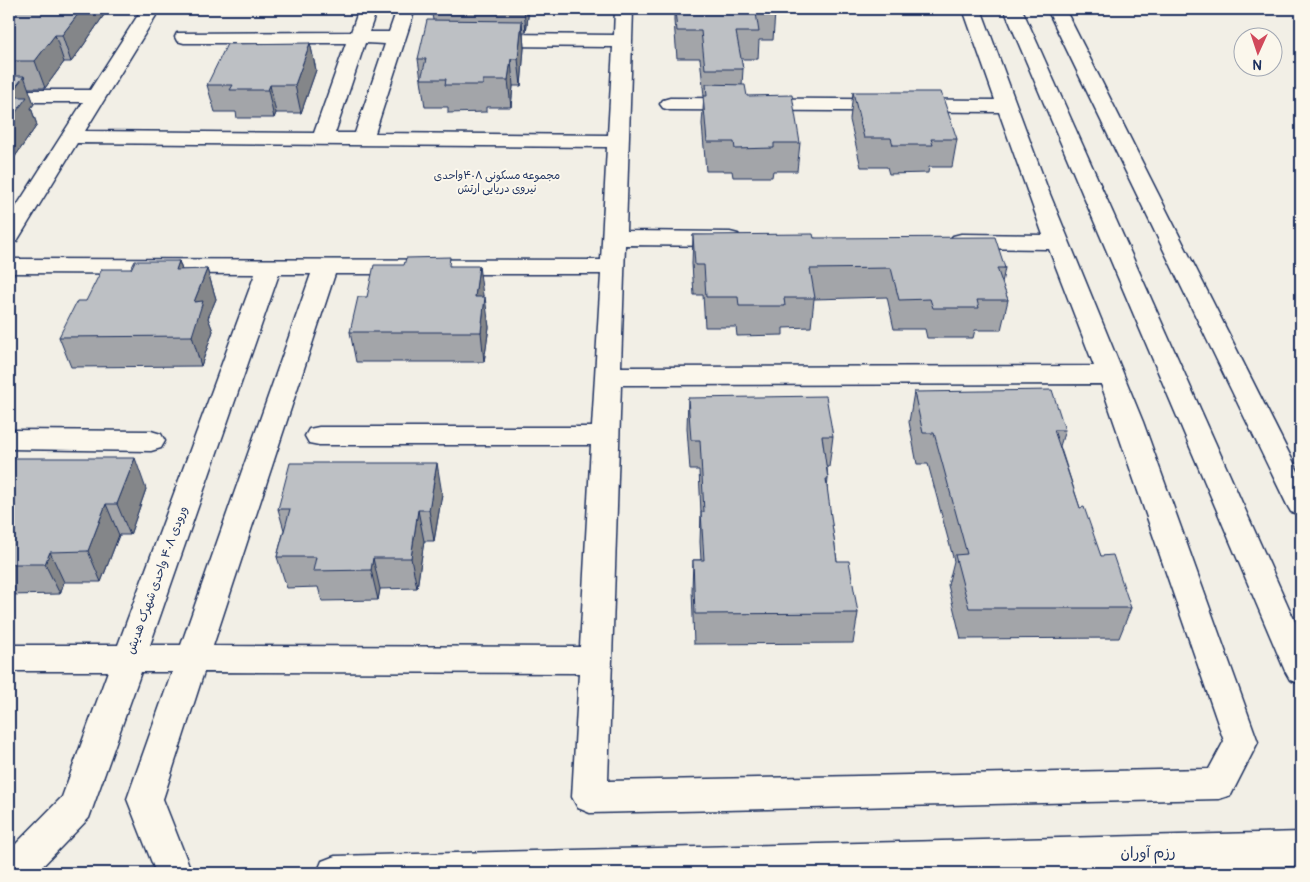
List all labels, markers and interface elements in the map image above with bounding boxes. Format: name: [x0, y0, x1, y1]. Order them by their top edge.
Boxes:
north arrow: [1232, 28, 1282, 78]
text: N: [1252, 56, 1263, 73]
district label: مجموعه مسکونی ۴۰۸واحدی نیروی دریایی ارتش: [434, 169, 560, 196]
street label: ورودی ۴۰۸ واحدی شهرک هدیش: [123, 504, 191, 656]
street label: رزم آوران: [1120, 843, 1176, 864]

